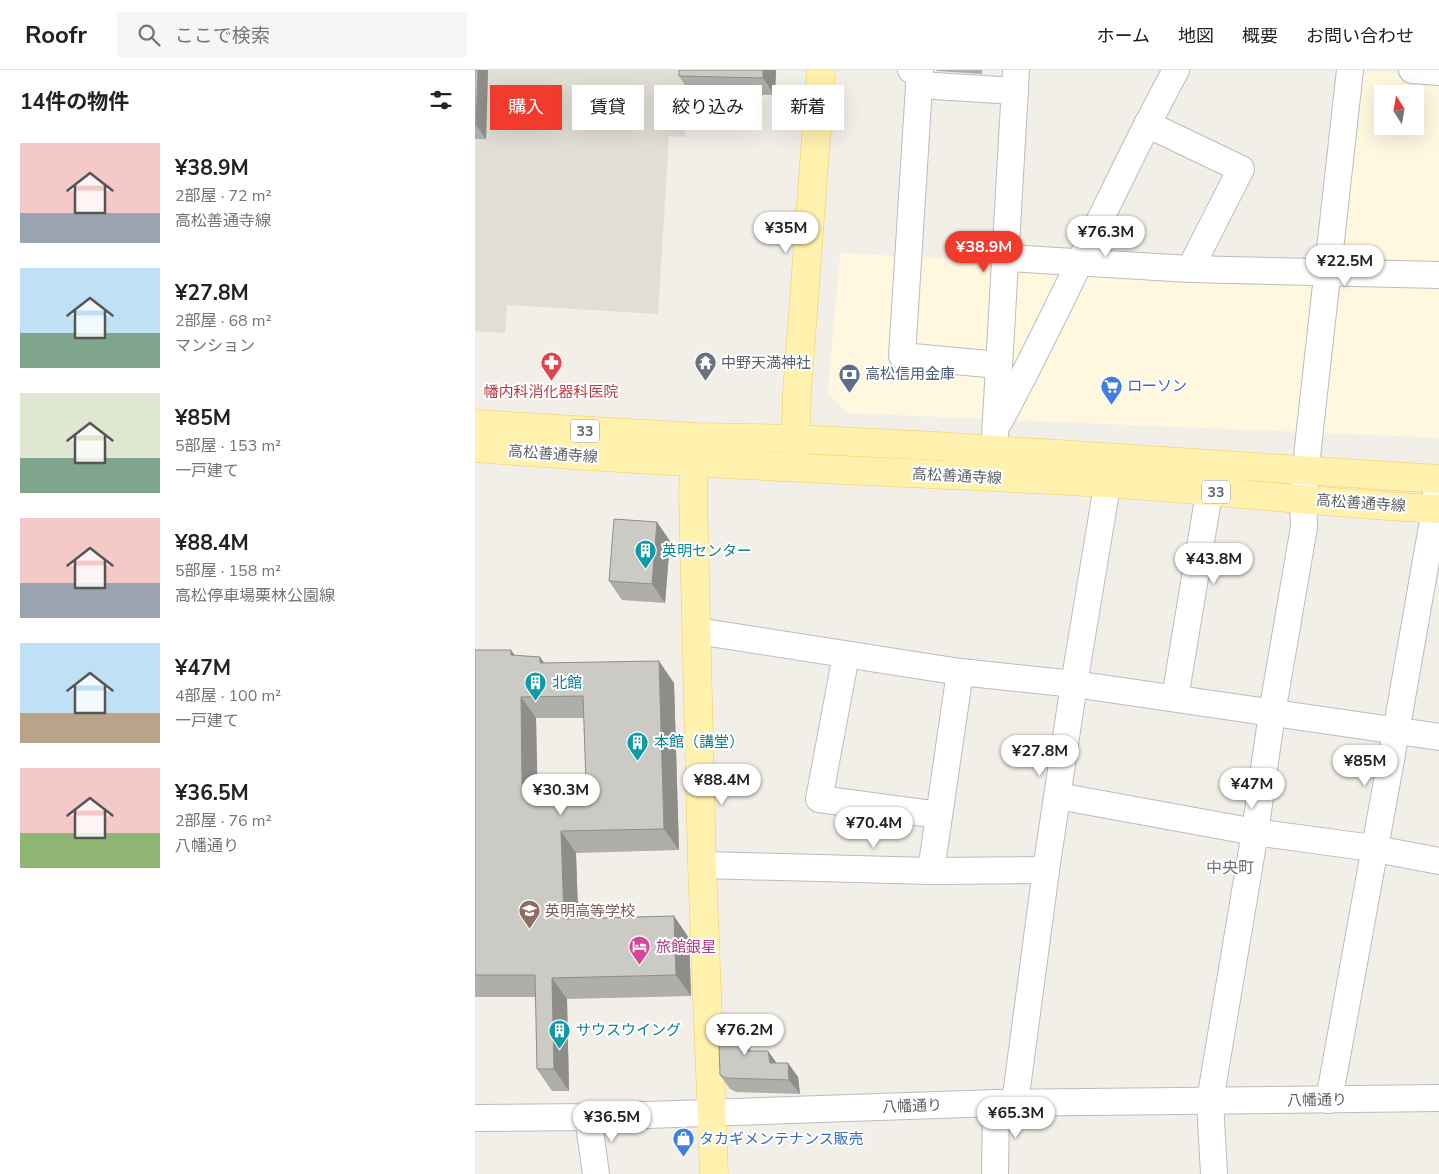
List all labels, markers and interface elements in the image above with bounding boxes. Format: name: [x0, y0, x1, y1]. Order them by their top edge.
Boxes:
search box: [117, 12, 467, 57]
text: Roofr: [25, 19, 87, 51]
icon: search: [135, 21, 163, 49]
text: ここで検索: [175, 23, 270, 49]
text: ホーム: [1097, 24, 1150, 48]
text: 地図: [1178, 24, 1214, 48]
text: 概要: [1242, 24, 1278, 48]
text: お問い合わせ: [1306, 24, 1414, 48]
chip: 購入: [490, 85, 562, 130]
chip: 賃貸: [572, 85, 644, 130]
chip: 絞り込み: [654, 85, 762, 130]
chip: 新着: [772, 85, 844, 130]
north arrow: [1374, 85, 1424, 135]
map controls: [1374, 85, 1424, 135]
icon: filters: [427, 86, 455, 114]
text: 14件の物件: [20, 88, 129, 116]
text: ¥38.9M: [175, 154, 249, 182]
icon: home: [60, 163, 120, 223]
text: 2部屋 · 72 m²: [175, 185, 272, 207]
text: 高松善通寺線: [175, 210, 271, 232]
pin: ¥35M: [756, 212, 816, 254]
pin: ¥76.3M: [1065, 216, 1147, 258]
text: ¥35M: [765, 217, 807, 239]
text: ¥76.3M: [1078, 221, 1134, 243]
pin: ¥38.9M: [943, 230, 1025, 273]
text: ¥38.9M: [956, 236, 1012, 258]
pin: ¥22.5M: [1304, 244, 1386, 287]
text: ¥22.5M: [1317, 250, 1373, 272]
text: ¥27.8M: [175, 279, 249, 307]
icon: home: [60, 288, 120, 348]
text: 2部屋 · 68 m²: [175, 310, 272, 332]
text: マンション: [175, 335, 255, 357]
pharmacy icon: 幡内科消化器科医院: [539, 351, 563, 382]
temple icon: 中野天満神社: [693, 351, 717, 382]
place label: 中野天満神社: [721, 353, 811, 373]
bank icon: 高松信用金庫: [837, 362, 861, 393]
place label: 高松信用金庫: [865, 364, 955, 384]
supermarket icon: ローソン: [1099, 374, 1123, 405]
place label: ローソン: [1127, 376, 1187, 396]
place label: 幡内科消化器科医院: [483, 382, 619, 402]
text: ¥85M: [175, 404, 231, 432]
icon: home: [60, 413, 120, 473]
road number: 33: [571, 420, 599, 442]
text: 5部屋 · 153 m²: [175, 435, 281, 457]
street label: 高松善通寺線: [507, 441, 599, 467]
text: 一戸建て: [175, 460, 239, 482]
street label: 高松善通寺線: [912, 464, 1002, 488]
road number: 33: [1202, 481, 1230, 504]
street label: 高松善通寺線: [1315, 490, 1407, 516]
text: ¥88.4M: [175, 529, 249, 557]
icon: home: [60, 538, 120, 598]
building icon: 英明センター: [634, 539, 658, 570]
place label: 英明センター: [662, 541, 752, 561]
pin: ¥43.8M: [1173, 542, 1255, 585]
text: ¥43.8M: [1186, 548, 1242, 570]
text: 5部屋 · 158 m²: [175, 560, 281, 582]
text: 高松停車場栗林公園線: [175, 585, 335, 607]
text: ¥47M: [175, 654, 231, 682]
icon: home: [60, 663, 120, 723]
building icon: 北館: [524, 671, 548, 702]
place label: 北館: [552, 673, 582, 693]
text: 4部屋 · 100 m²: [175, 685, 281, 707]
text: 一戸建て: [175, 710, 239, 732]
building icon: 本館（講堂）: [626, 730, 650, 761]
place label: 本館（講堂）: [654, 732, 744, 752]
pin: ¥27.8M: [999, 734, 1081, 777]
text: ¥27.8M: [1012, 740, 1068, 762]
pin: ¥85M: [1335, 744, 1395, 787]
text: ¥85M: [1344, 750, 1386, 772]
pin: ¥88.4M: [681, 764, 763, 806]
pin: ¥47M: [1222, 768, 1282, 810]
text: ¥88.4M: [694, 769, 750, 791]
text: ¥47M: [1231, 773, 1273, 795]
pin: ¥30.3M: [520, 774, 602, 816]
text: ¥36.5M: [175, 779, 249, 807]
text: ¥30.3M: [533, 779, 589, 801]
icon: home: [60, 788, 120, 848]
pin: ¥70.4M: [833, 806, 915, 849]
text: 2部屋 · 76 m²: [175, 810, 272, 832]
text: ¥70.4M: [846, 812, 902, 834]
text: 八幡通り: [175, 835, 239, 857]
district label: 中央町: [1206, 857, 1254, 879]
school or university icon: 英明高等学校: [517, 899, 541, 930]
place label: 英明高等学校: [545, 901, 635, 921]
hotel icon: 旅館銀星: [628, 935, 652, 966]
place label: 旅館銀星: [656, 937, 716, 957]
pin: ¥76.2M: [704, 1014, 786, 1056]
building icon: サウスウイング: [548, 1018, 572, 1049]
text: ¥76.2M: [717, 1019, 773, 1041]
place label: サウスウイング: [576, 1020, 681, 1040]
street label: 八幡通り: [1287, 1089, 1347, 1111]
street label: 八幡通り: [882, 1095, 942, 1117]
pin: ¥65.3M: [975, 1096, 1057, 1139]
pin: ¥36.5M: [571, 1100, 653, 1143]
text: ¥65.3M: [988, 1102, 1044, 1124]
text: ¥36.5M: [584, 1106, 640, 1128]
shop icon: タカギメンテナンス販売: [671, 1127, 695, 1158]
place label: タカギメンテナンス販売: [699, 1129, 864, 1149]

